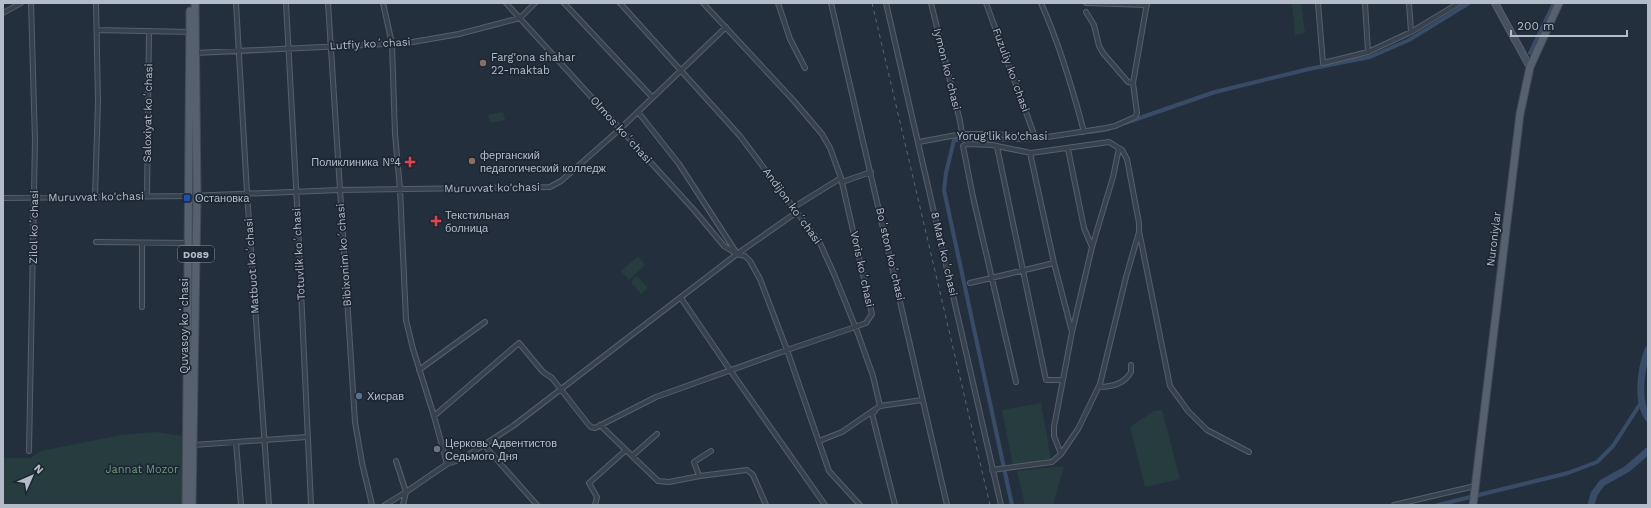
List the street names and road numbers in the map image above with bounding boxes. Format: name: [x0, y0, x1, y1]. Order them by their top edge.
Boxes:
street label: Fuzuliy koʻchasi: [990, 26, 1032, 114]
street label: Iymon koʻchasi: [931, 27, 963, 111]
street label: Lutfiy koʻchasi: [329, 35, 411, 53]
street label: Saloxiyat koʻchasi: [141, 63, 155, 162]
street label: Olmos koʻchasi: [588, 94, 654, 166]
street label: Yorug'lik ko'chasi: [957, 130, 1047, 143]
street label: Andijon koʻchasi: [760, 165, 824, 247]
street label: Muruvvat ko'chasi: [444, 181, 540, 195]
street label: Zilol koʻchasi: [27, 190, 41, 264]
street label: Muruvvat ko'chasi: [48, 190, 144, 204]
street label: Bibixonim koʻchasi: [334, 203, 354, 307]
street label: Boʻston koʻchasi: [873, 206, 907, 302]
street label: Totuvlik koʻchasi: [290, 208, 308, 300]
street label: Nuroniylar: [1484, 210, 1504, 267]
street label: 8 Mart koʻchasi: [928, 211, 960, 297]
street label: Matbuot koʻchasi: [242, 218, 262, 314]
street label: Voris koʻchasi: [848, 230, 876, 308]
road number: D089: [178, 246, 214, 262]
street label: Quvasoy koʻchasi: [178, 278, 191, 374]

